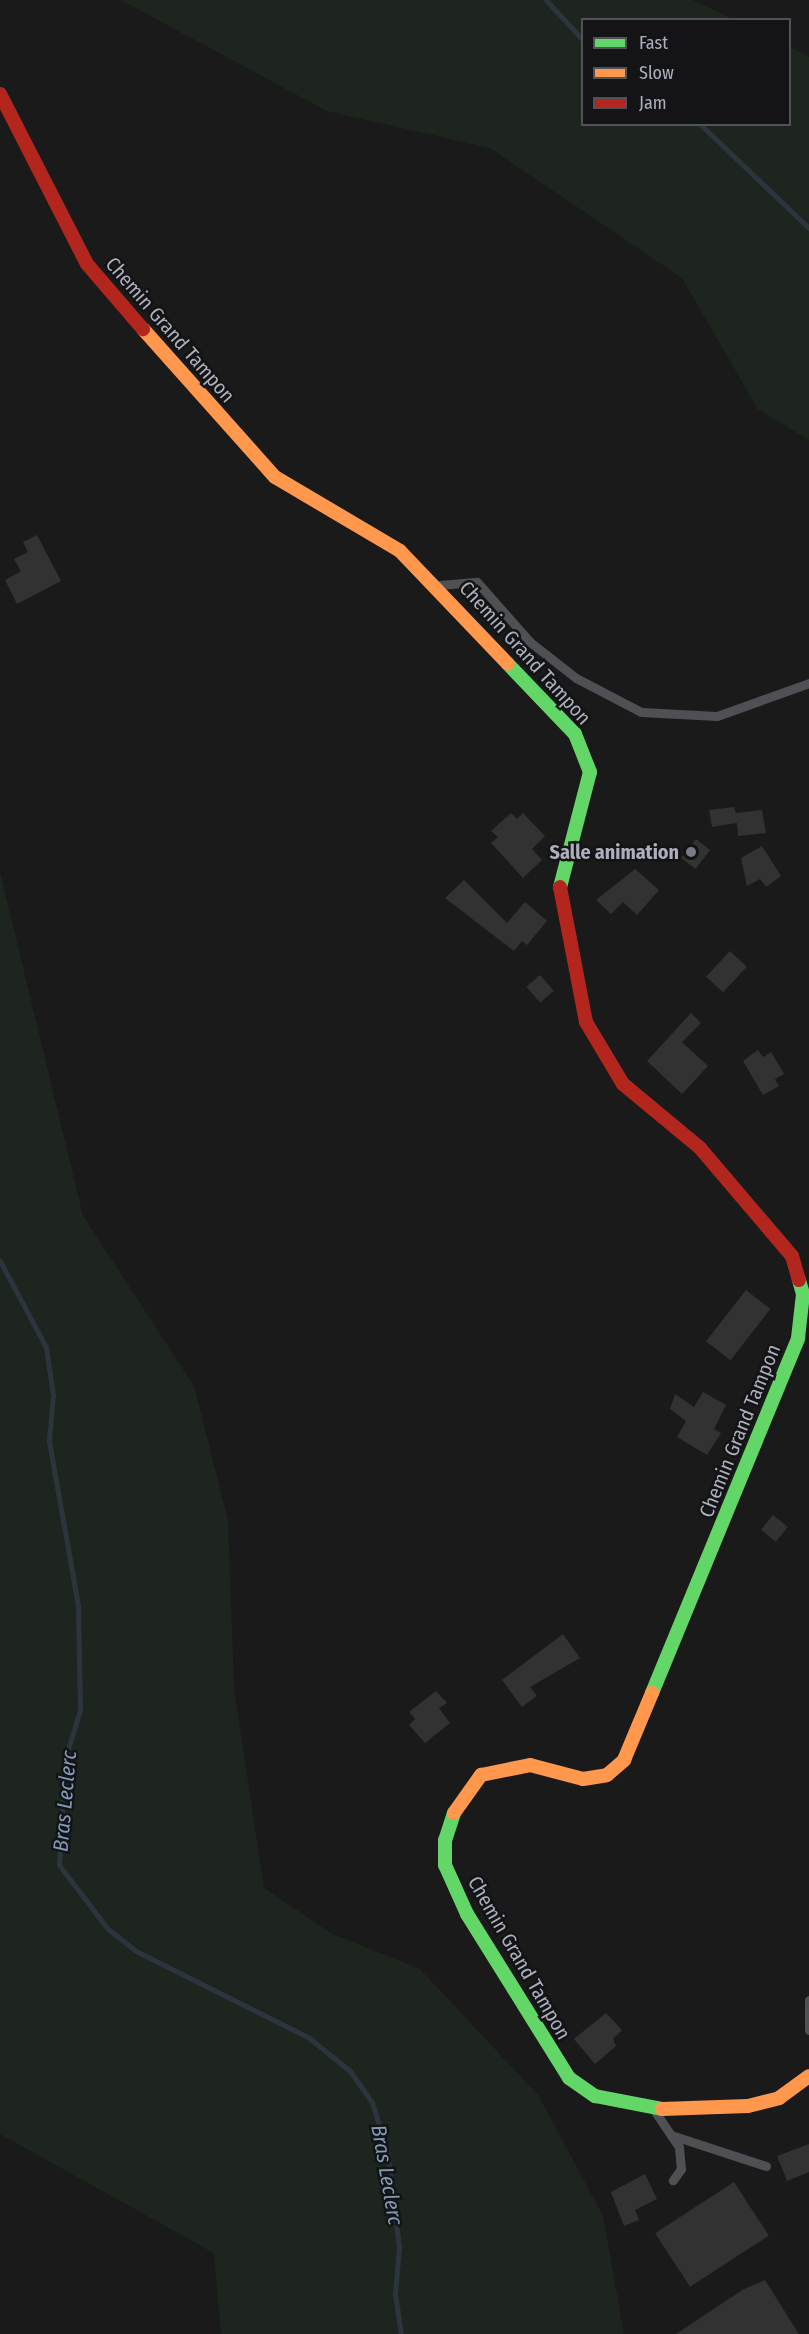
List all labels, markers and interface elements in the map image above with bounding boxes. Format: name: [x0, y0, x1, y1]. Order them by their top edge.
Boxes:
legend: [581, 18, 791, 126]
text: Fast: [639, 32, 668, 54]
text: Slow: [639, 62, 674, 84]
text: Jam: [639, 92, 667, 114]
street label: Chemin Grand Tampon: [100, 252, 240, 408]
street label: Chemin Grand Tampon: [454, 576, 596, 730]
place label: Salle animation: [550, 840, 679, 864]
marker: Salle animation: [684, 845, 698, 859]
street label: Chemin Grand Tampon: [694, 1341, 786, 1521]
water label: Bras Leclerc: [48, 1749, 82, 1853]
street label: Chemin Grand Tampon: [462, 1872, 576, 2044]
water label: Bras Leclerc: [366, 2123, 408, 2227]

